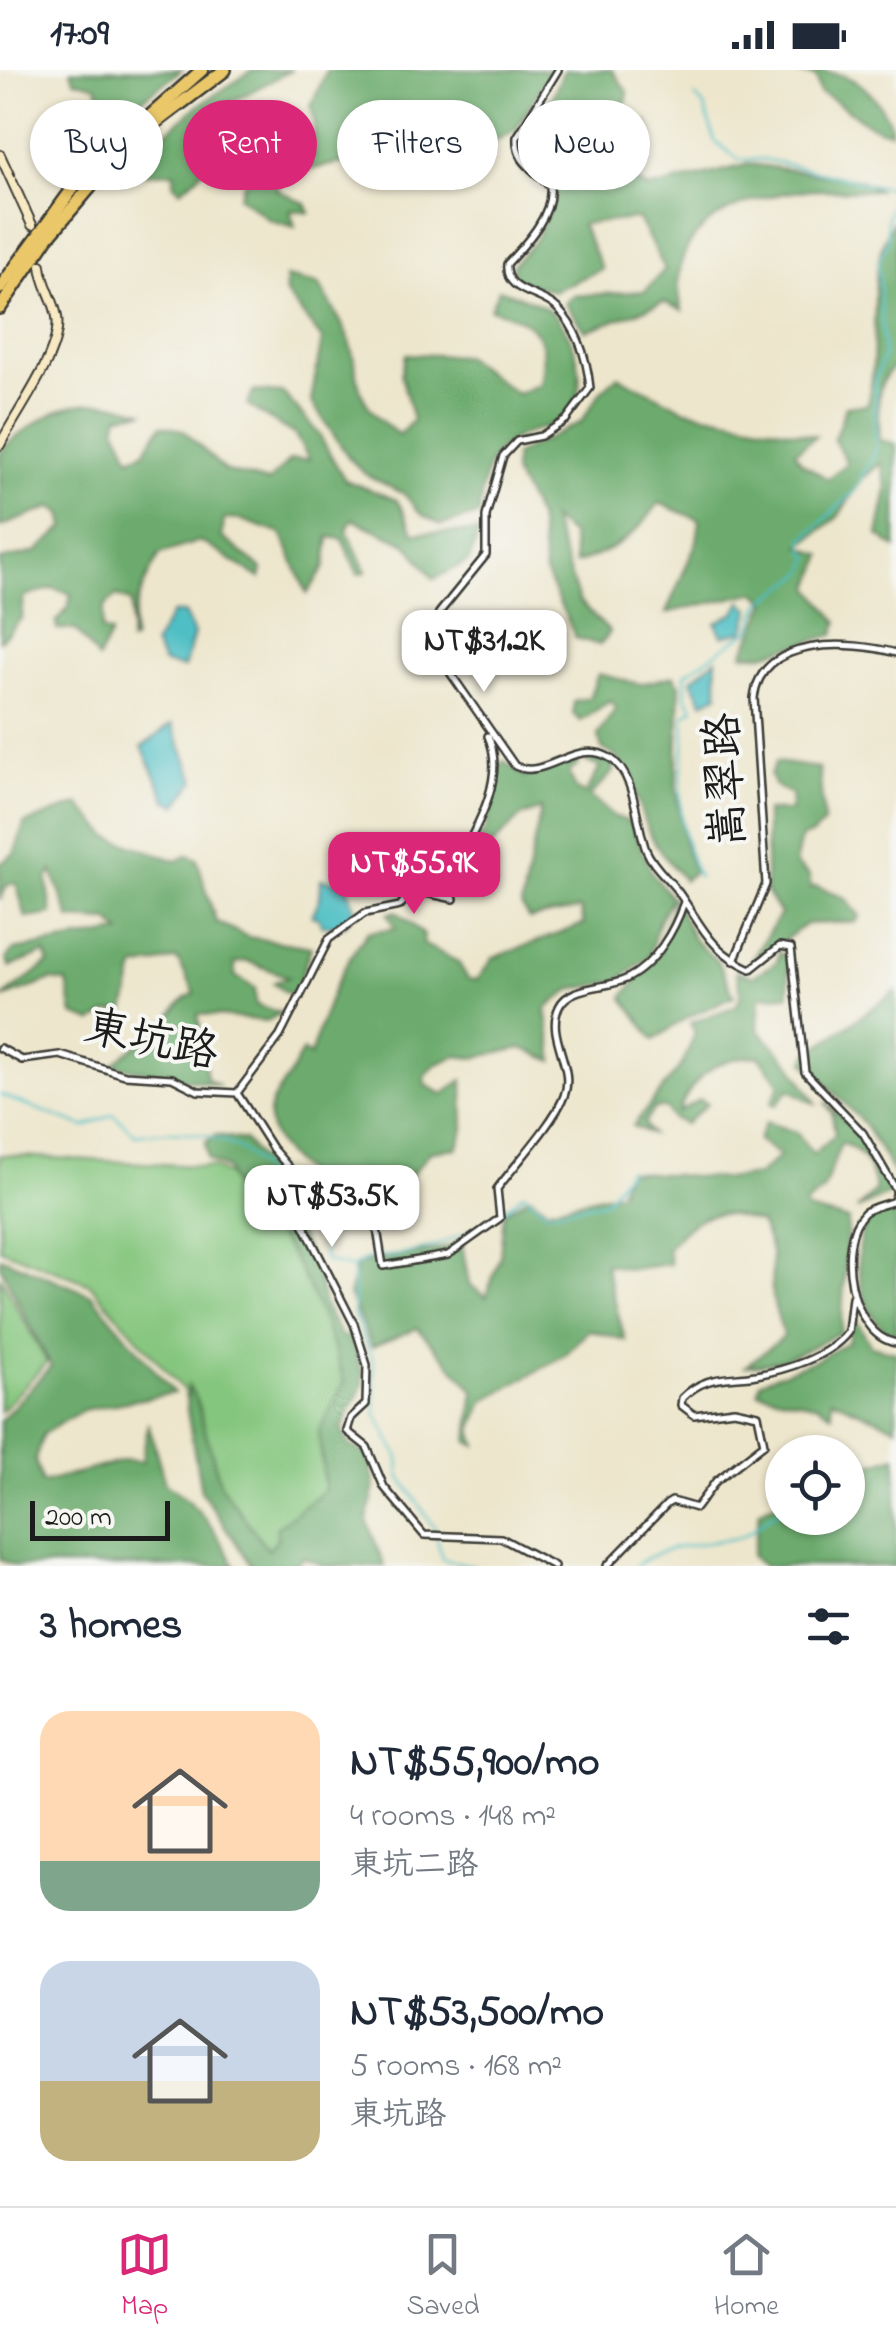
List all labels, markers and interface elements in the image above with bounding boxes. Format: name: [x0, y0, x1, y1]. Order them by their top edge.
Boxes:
text: 17:09: [50, 7, 109, 63]
chip: Buy: [30, 100, 163, 190]
chip: Rent: [183, 100, 317, 190]
chip: Filters: [337, 100, 498, 190]
chip: New: [518, 100, 650, 190]
pin: NT$31.2K: [381, 610, 587, 695]
text: NT$31.2K: [424, 619, 544, 666]
street label: 嵩翠路: [692, 711, 764, 849]
pin: NT$55.9K: [311, 832, 517, 917]
text: NT$55.9K: [350, 841, 478, 888]
street label: 東坑路: [78, 996, 224, 1088]
pin: NT$53.5K: [229, 1165, 435, 1250]
text: NT$53.5K: [266, 1174, 398, 1221]
map controls: [765, 1435, 865, 1535]
button: locate: [765, 1435, 865, 1535]
scale bar: [30, 1496, 170, 1540]
text: 200 m: [45, 1498, 112, 1539]
text: 3 homes: [40, 1596, 182, 1657]
icon: filters: [801, 1599, 856, 1654]
text: NT$55,900/mo: [350, 1733, 599, 1794]
icon: home: [120, 1751, 240, 1871]
text: 4 rooms · 148 m²: [350, 1794, 556, 1841]
text: 東坑二路: [350, 1843, 478, 1890]
text: NT$53,500/mo: [350, 1983, 604, 2044]
icon: home: [120, 2001, 240, 2121]
text: 5 rooms · 168 m²: [350, 2044, 562, 2091]
text: 東坑路: [350, 2093, 446, 2140]
tab: Map: [117, 2227, 172, 2328]
tab: Saved: [406, 2227, 479, 2328]
tab: Home: [714, 2227, 779, 2328]

